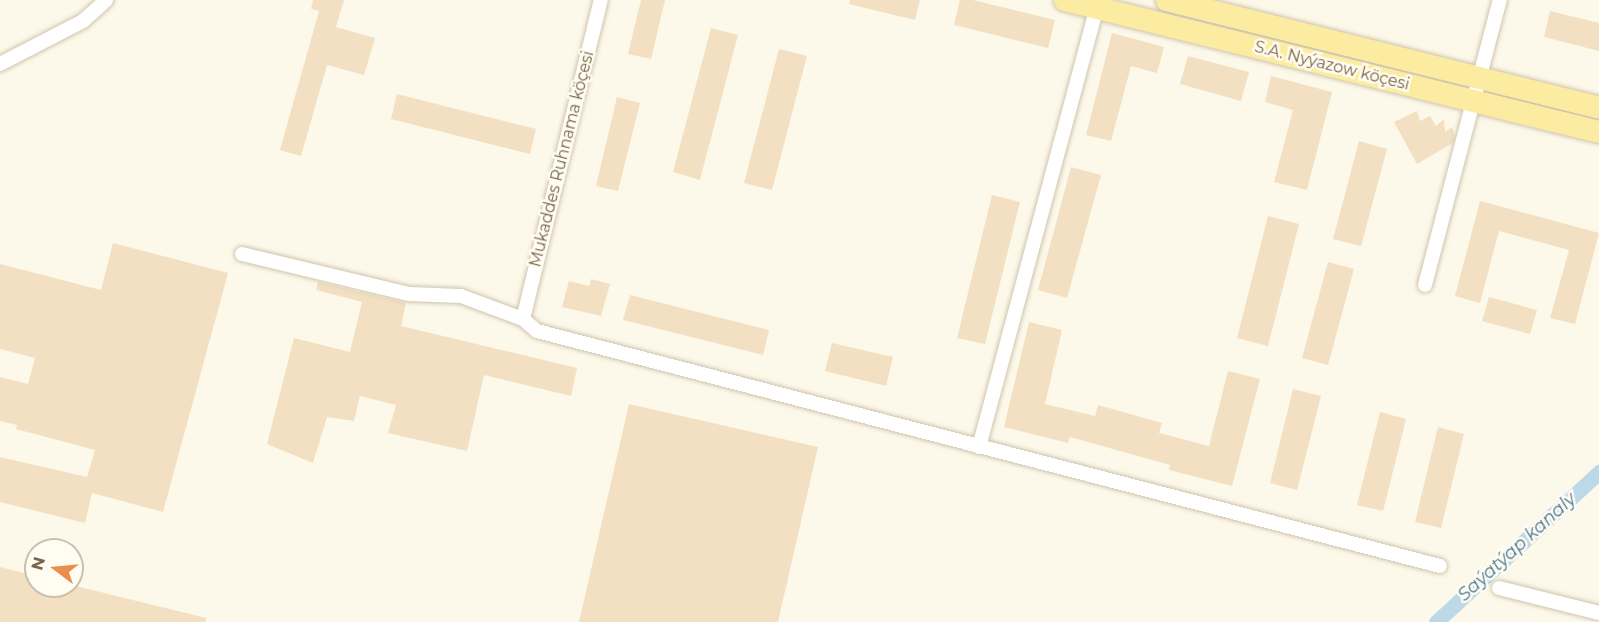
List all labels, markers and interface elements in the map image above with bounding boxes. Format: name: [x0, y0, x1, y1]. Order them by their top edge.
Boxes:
street label: S.A. Nyýazow köçesi: [1253, 37, 1411, 95]
street label: Mukaddes Ruhnama köçesi: [526, 49, 598, 269]
water label: Saýatýap kanaly: [1453, 488, 1581, 606]
north arrow: [24, 538, 84, 598]
text: N: [27, 555, 49, 572]

